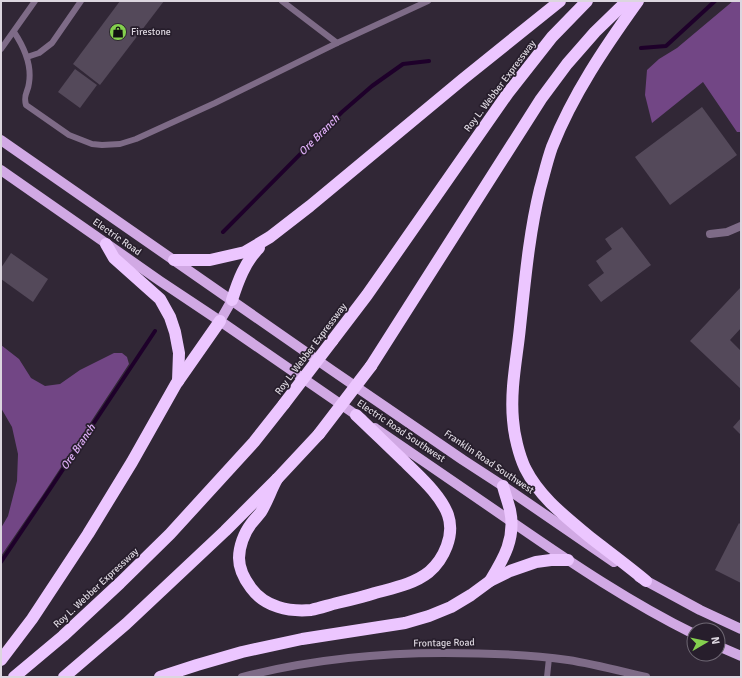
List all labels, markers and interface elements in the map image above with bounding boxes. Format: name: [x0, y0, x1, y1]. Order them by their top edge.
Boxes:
shop icon: Firestone: [108, 22, 128, 42]
place label: Firestone: [131, 26, 171, 38]
street label: Roy L. Webber Expressway: [462, 37, 539, 134]
water label: Ore Branch: [296, 111, 343, 158]
street label: Electric Road: [90, 216, 144, 258]
street label: Roy L. Webber Expressway: [273, 300, 350, 397]
street label: Electric Road Southwest: [355, 397, 448, 465]
water label: Ore Branch: [58, 421, 99, 472]
street label: Franklin Road Southwest: [442, 427, 537, 497]
street label: Roy L. Webber Expressway: [51, 545, 141, 631]
north arrow: [686, 622, 726, 662]
street label: Frontage Road: [413, 636, 475, 650]
text: N: [708, 636, 722, 645]

